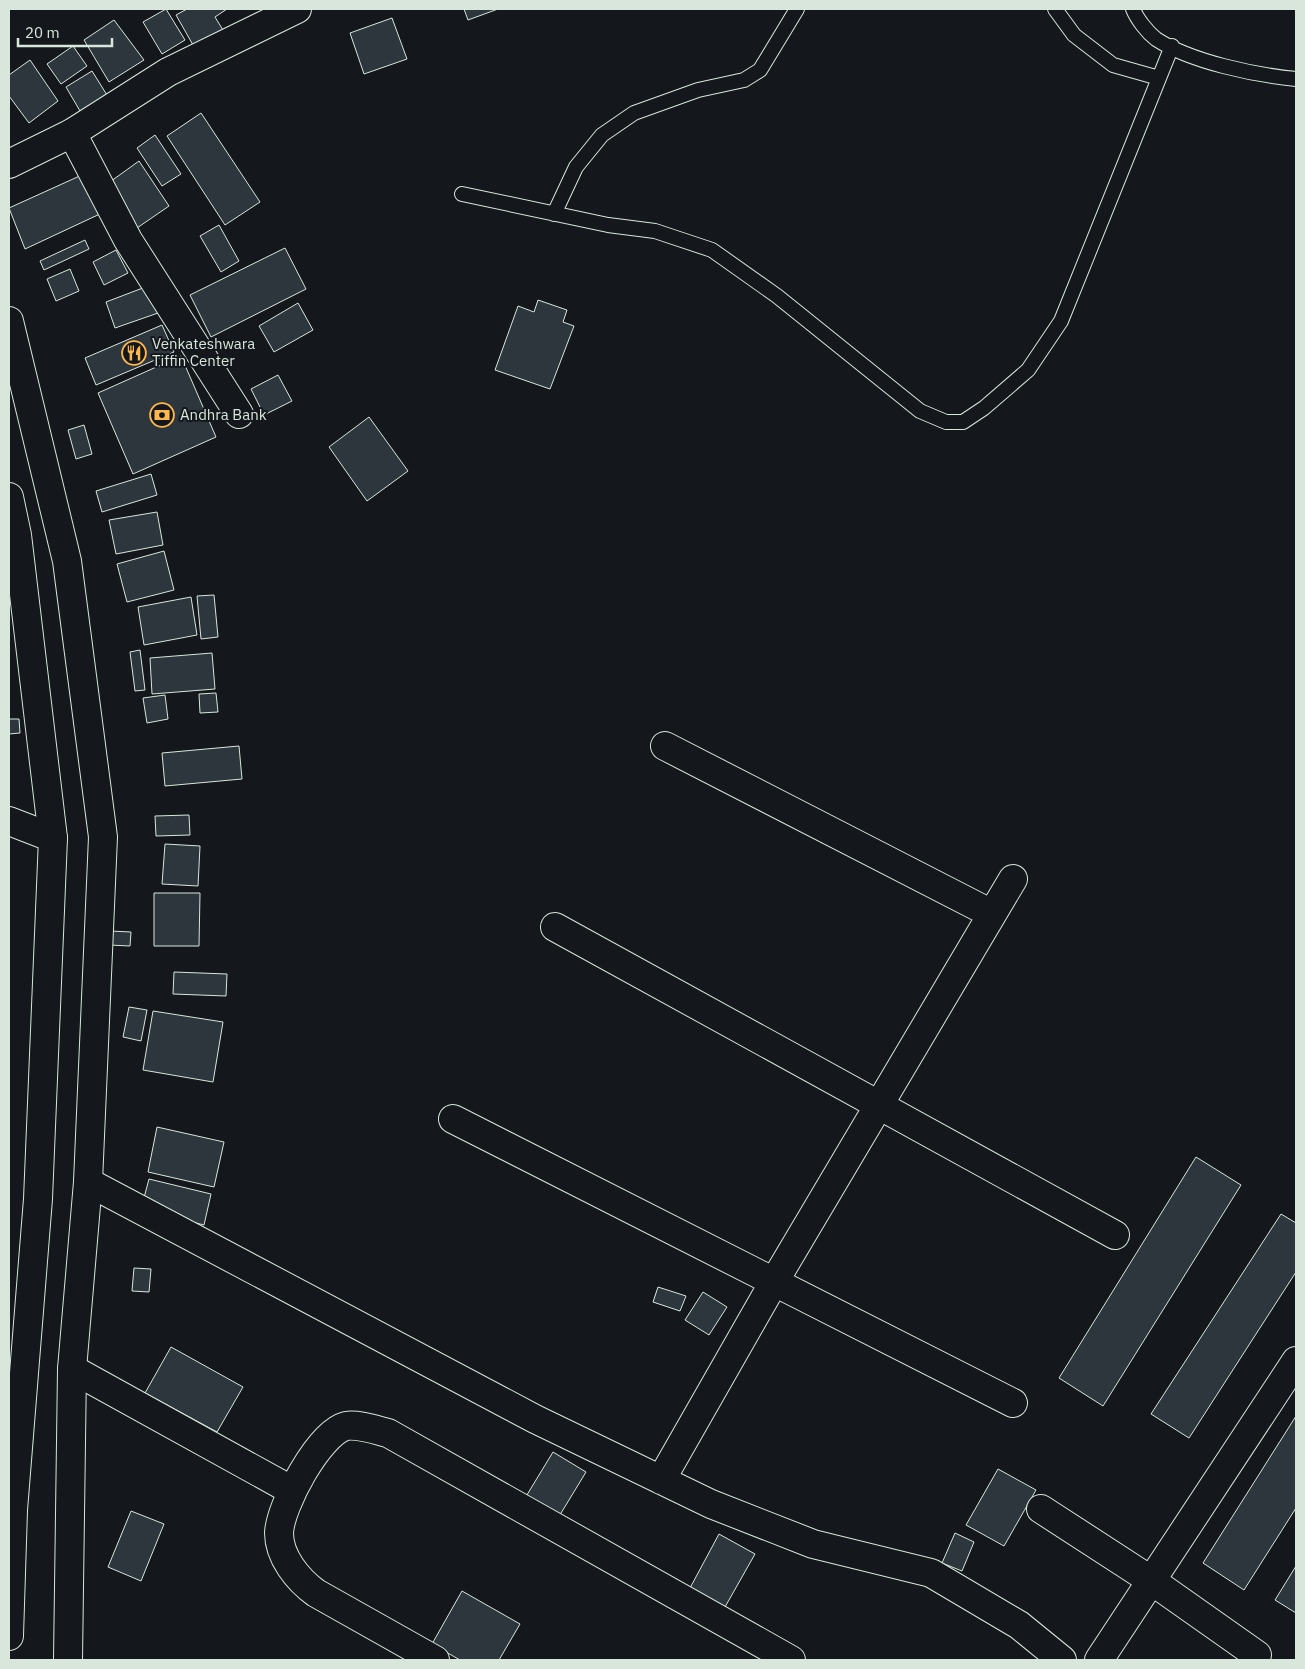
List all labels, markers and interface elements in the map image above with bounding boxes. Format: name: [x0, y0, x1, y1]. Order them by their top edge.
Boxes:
scale bar: [18, 15, 111, 47]
text: 20 m: [25, 23, 60, 42]
place label: Venkateshwara Tiffin Center: [152, 334, 255, 370]
restaurant icon: Venkateshwara Tiffin Center: [121, 340, 147, 366]
bank icon: Andhra Bank: [149, 402, 175, 428]
place label: Andhra Bank: [180, 405, 267, 424]

